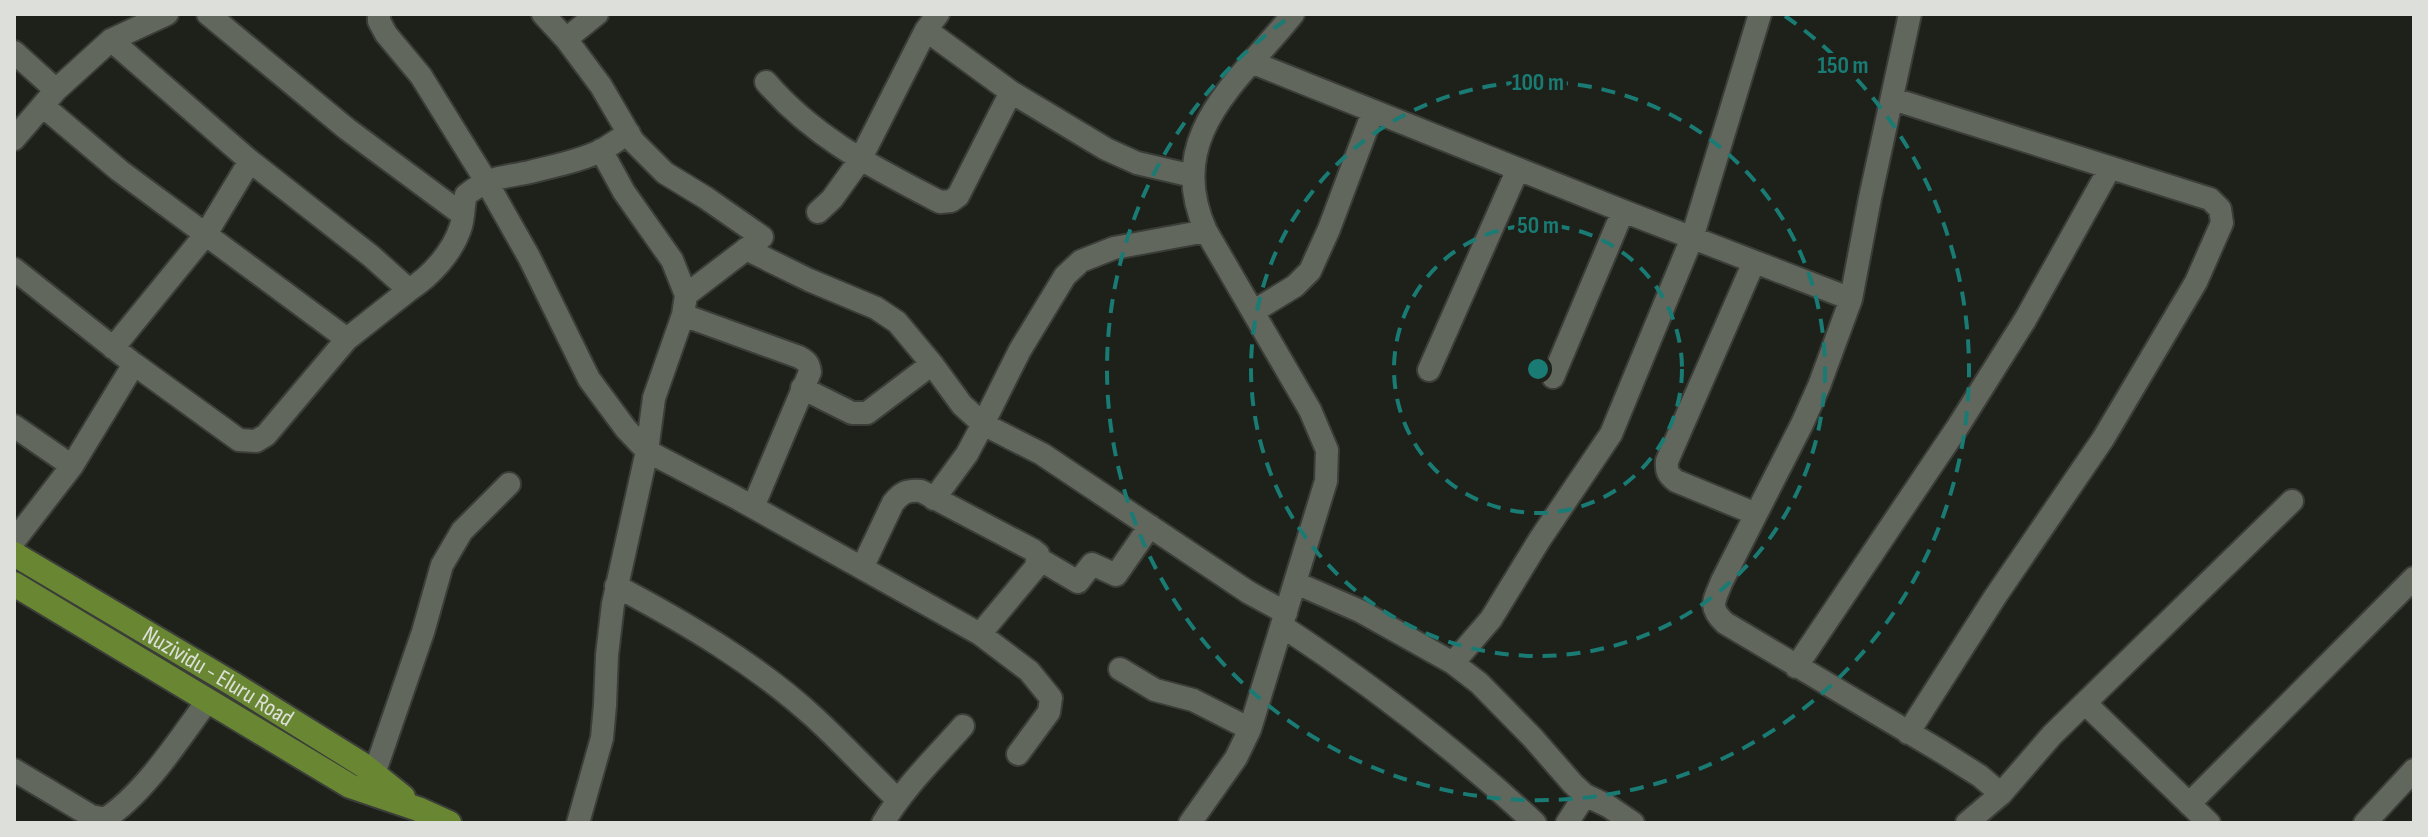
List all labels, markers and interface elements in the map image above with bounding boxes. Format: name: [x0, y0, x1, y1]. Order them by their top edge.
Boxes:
text: 150 m: [1817, 51, 1869, 80]
text: 100 m: [1512, 68, 1564, 97]
text: 50 m: [1517, 211, 1559, 240]
centre of rings: [1524, 355, 1552, 383]
street label: Nuzividu - Eluru Road: [138, 620, 299, 733]

